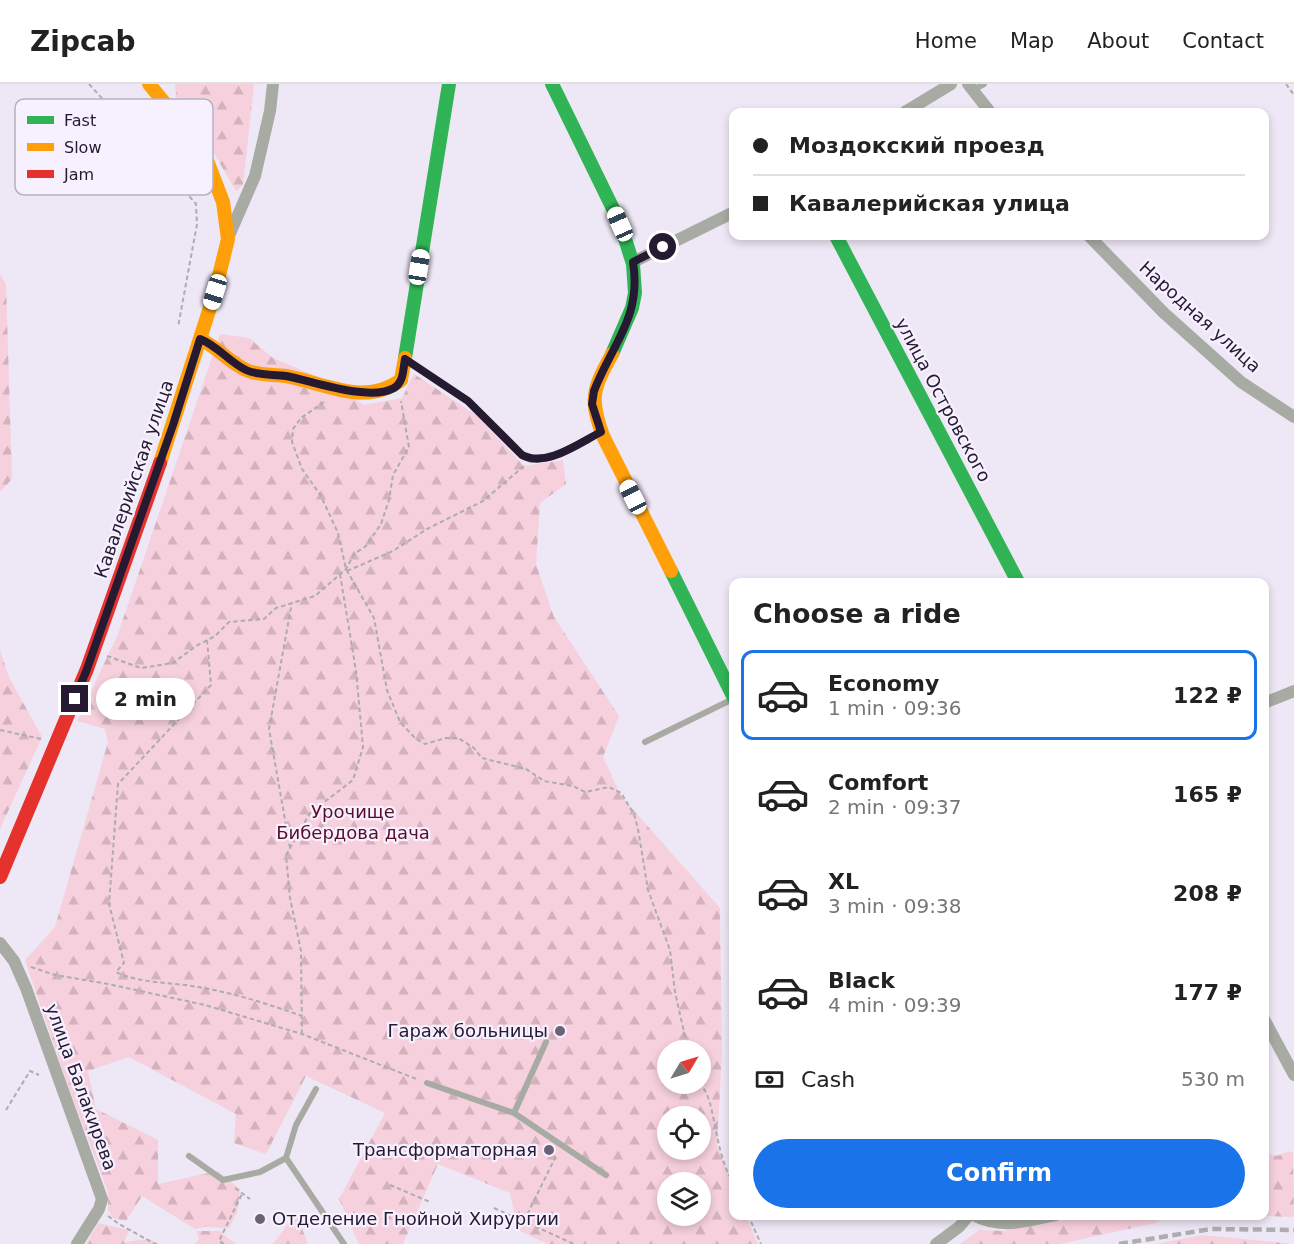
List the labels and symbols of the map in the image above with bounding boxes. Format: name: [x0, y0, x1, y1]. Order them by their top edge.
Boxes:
legend: [15, 99, 213, 195]
text: Fast: [64, 111, 96, 130]
text: Slow: [64, 138, 101, 157]
text: Jam: [63, 165, 94, 184]
car: [604, 204, 636, 244]
route start: [649, 233, 676, 260]
car: [407, 248, 431, 286]
street label: Народная улица: [1135, 257, 1265, 377]
car: [201, 272, 229, 312]
street label: улица Островского: [891, 314, 996, 485]
street label: Кавалерийская улица: [90, 377, 177, 581]
car: [617, 477, 649, 517]
callout: 2 min: [96, 678, 195, 720]
route end: [61, 685, 88, 712]
park label: Урочище Бибердова дача: [276, 801, 430, 843]
street label: улица Балакирева: [42, 1001, 121, 1173]
place label: Гараж больницы: [387, 1020, 548, 1041]
marker: Гараж больницы: [553, 1024, 567, 1038]
north arrow: [657, 1040, 711, 1094]
place label: Трансформаторная: [352, 1139, 537, 1160]
marker: Трансформаторная: [542, 1143, 556, 1157]
place label: Отделение Гнойной Хирургии: [272, 1208, 559, 1229]
marker: Отделение Гнойной Хирургии: [253, 1212, 267, 1226]

